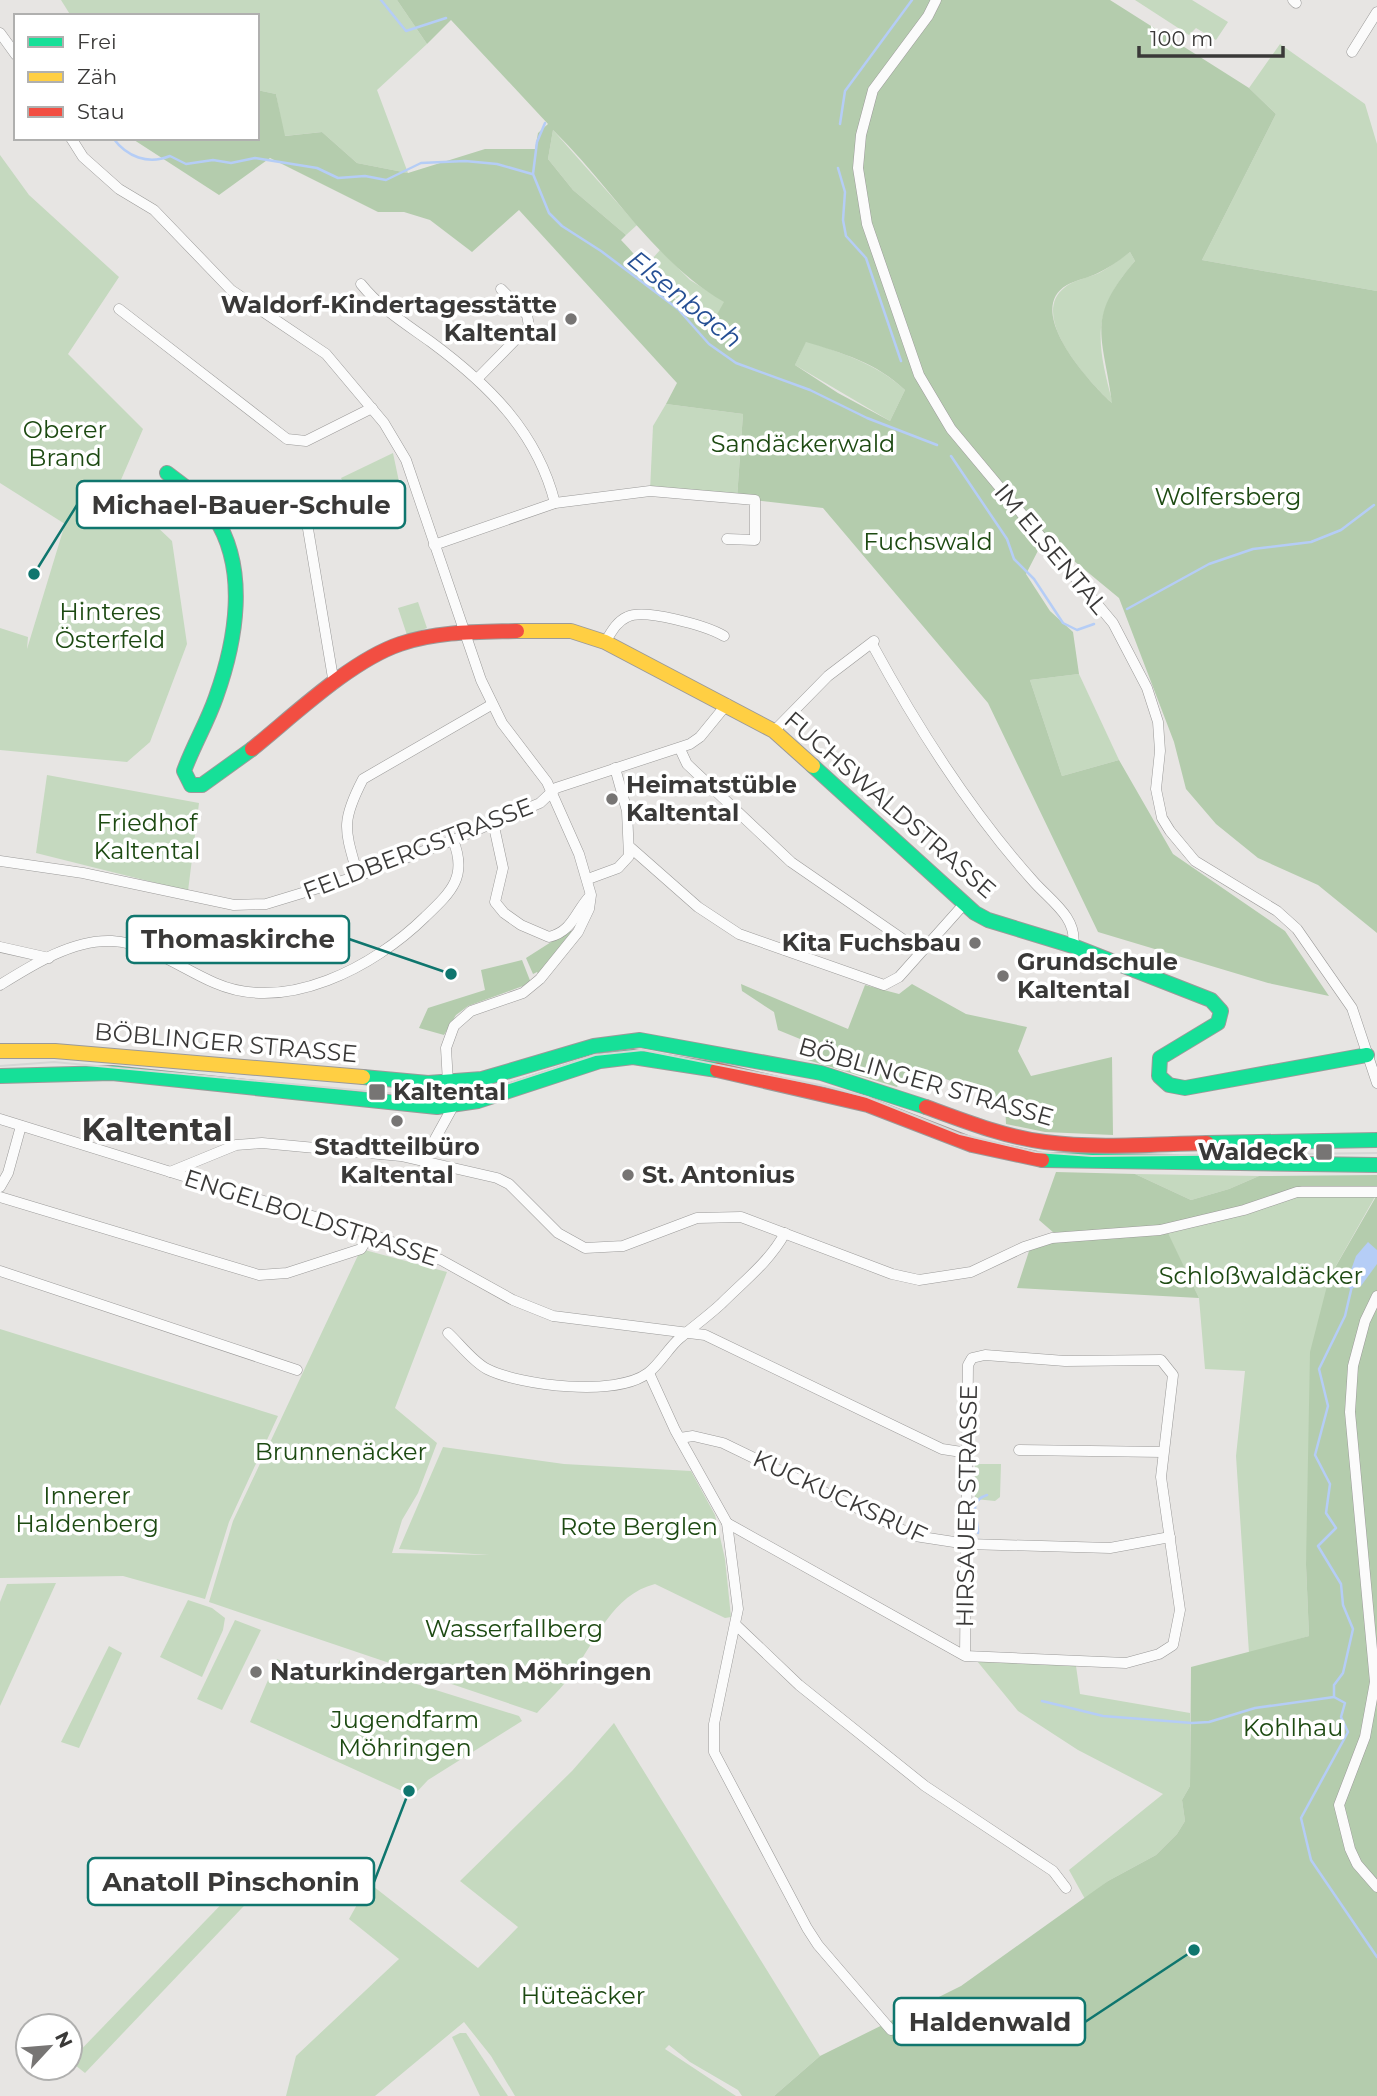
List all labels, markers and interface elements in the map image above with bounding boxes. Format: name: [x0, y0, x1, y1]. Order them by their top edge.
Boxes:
legend: [14, 14, 259, 140]
scale bar: [1139, 14, 1282, 58]
text: 100 m: [1150, 26, 1213, 51]
text: Frei: [77, 29, 117, 54]
text: Zäh: [77, 64, 117, 89]
text: Stau: [77, 99, 125, 124]
water label: Elsenbach: [621, 243, 749, 355]
place label: Waldorf-Kindertagesstätte Kaltental: [221, 290, 557, 347]
marker: Waldorf-Kindertagesstätte Kaltental: [563, 311, 579, 327]
park label: Oberer Brand: [23, 415, 107, 472]
park label: Sandäckerwald: [711, 429, 895, 458]
street label: IM ELSENTAL: [989, 478, 1114, 620]
callout: Michael-Bauer-Schule: [77, 481, 405, 528]
park label: Wolfersberg: [1154, 482, 1302, 511]
text: Michael-Bauer-Schule: [91, 489, 391, 521]
park label: Fuchswald: [863, 527, 993, 556]
park label: Hinteres Österfeld: [55, 597, 165, 654]
street label: FUCHSWALDSTRASSE: [779, 705, 1002, 904]
place label: Heimatstüble Kaltental: [626, 770, 797, 827]
street label: FELDBERGSTRASSE: [299, 791, 537, 906]
marker: Heimatstüble Kaltental: [604, 791, 620, 807]
park label: Friedhof Kaltental: [93, 808, 201, 865]
callout: Thomaskirche: [127, 916, 349, 963]
text: Thomaskirche: [141, 923, 335, 955]
place label: Kita Fuchsbau: [782, 928, 961, 957]
marker: Kita Fuchsbau: [967, 935, 983, 951]
place label: Grundschule Kaltental: [1017, 947, 1178, 1004]
marker: Grundschule Kaltental: [995, 968, 1011, 984]
street label: BÖBLINGER STRASSE: [93, 1017, 359, 1068]
street label: BÖBLINGER STRASSE: [795, 1031, 1057, 1132]
place label: Kaltental: [393, 1077, 506, 1106]
marker: Kaltental: [367, 1082, 387, 1102]
district label: Kaltental: [81, 1110, 233, 1149]
marker: Stadtteilbüro Kaltental: [389, 1113, 405, 1129]
place label: Stadtteilbüro Kaltental: [314, 1132, 480, 1189]
place label: Waldeck: [1198, 1137, 1308, 1166]
marker: Waldeck: [1314, 1142, 1334, 1162]
place label: St. Antonius: [642, 1160, 795, 1189]
street label: ENGELBOLDSTRASSE: [181, 1163, 442, 1272]
marker: St. Antonius: [620, 1167, 636, 1183]
park label: Schloßwaldäcker: [1159, 1261, 1363, 1290]
street label: HIRSAUER STRASSE: [950, 1384, 983, 1628]
park label: Brunnenäcker: [255, 1437, 427, 1466]
street label: KUCKUCKSRUF: [749, 1444, 932, 1550]
park label: Innerer Haldenberg: [15, 1481, 159, 1538]
park label: Rote Berglen: [560, 1512, 718, 1541]
park label: Wasserfallberg: [425, 1614, 603, 1643]
place label: Naturkindergarten Möhringen: [270, 1657, 652, 1686]
marker: Naturkindergarten Möhringen: [248, 1664, 264, 1680]
park label: Jugendfarm Möhringen: [330, 1705, 479, 1762]
park label: Kohlhau: [1243, 1713, 1343, 1742]
callout: Anatoll Pinschonin: [88, 1858, 374, 1905]
text: Anatoll Pinschonin: [101, 1866, 360, 1898]
park label: Hüteäcker: [521, 1981, 645, 2010]
callout: Haldenwald: [894, 1998, 1085, 2045]
text: Haldenwald: [909, 2006, 1071, 2038]
north arrow: [14, 2012, 84, 2082]
text: N: [50, 2028, 78, 2052]

